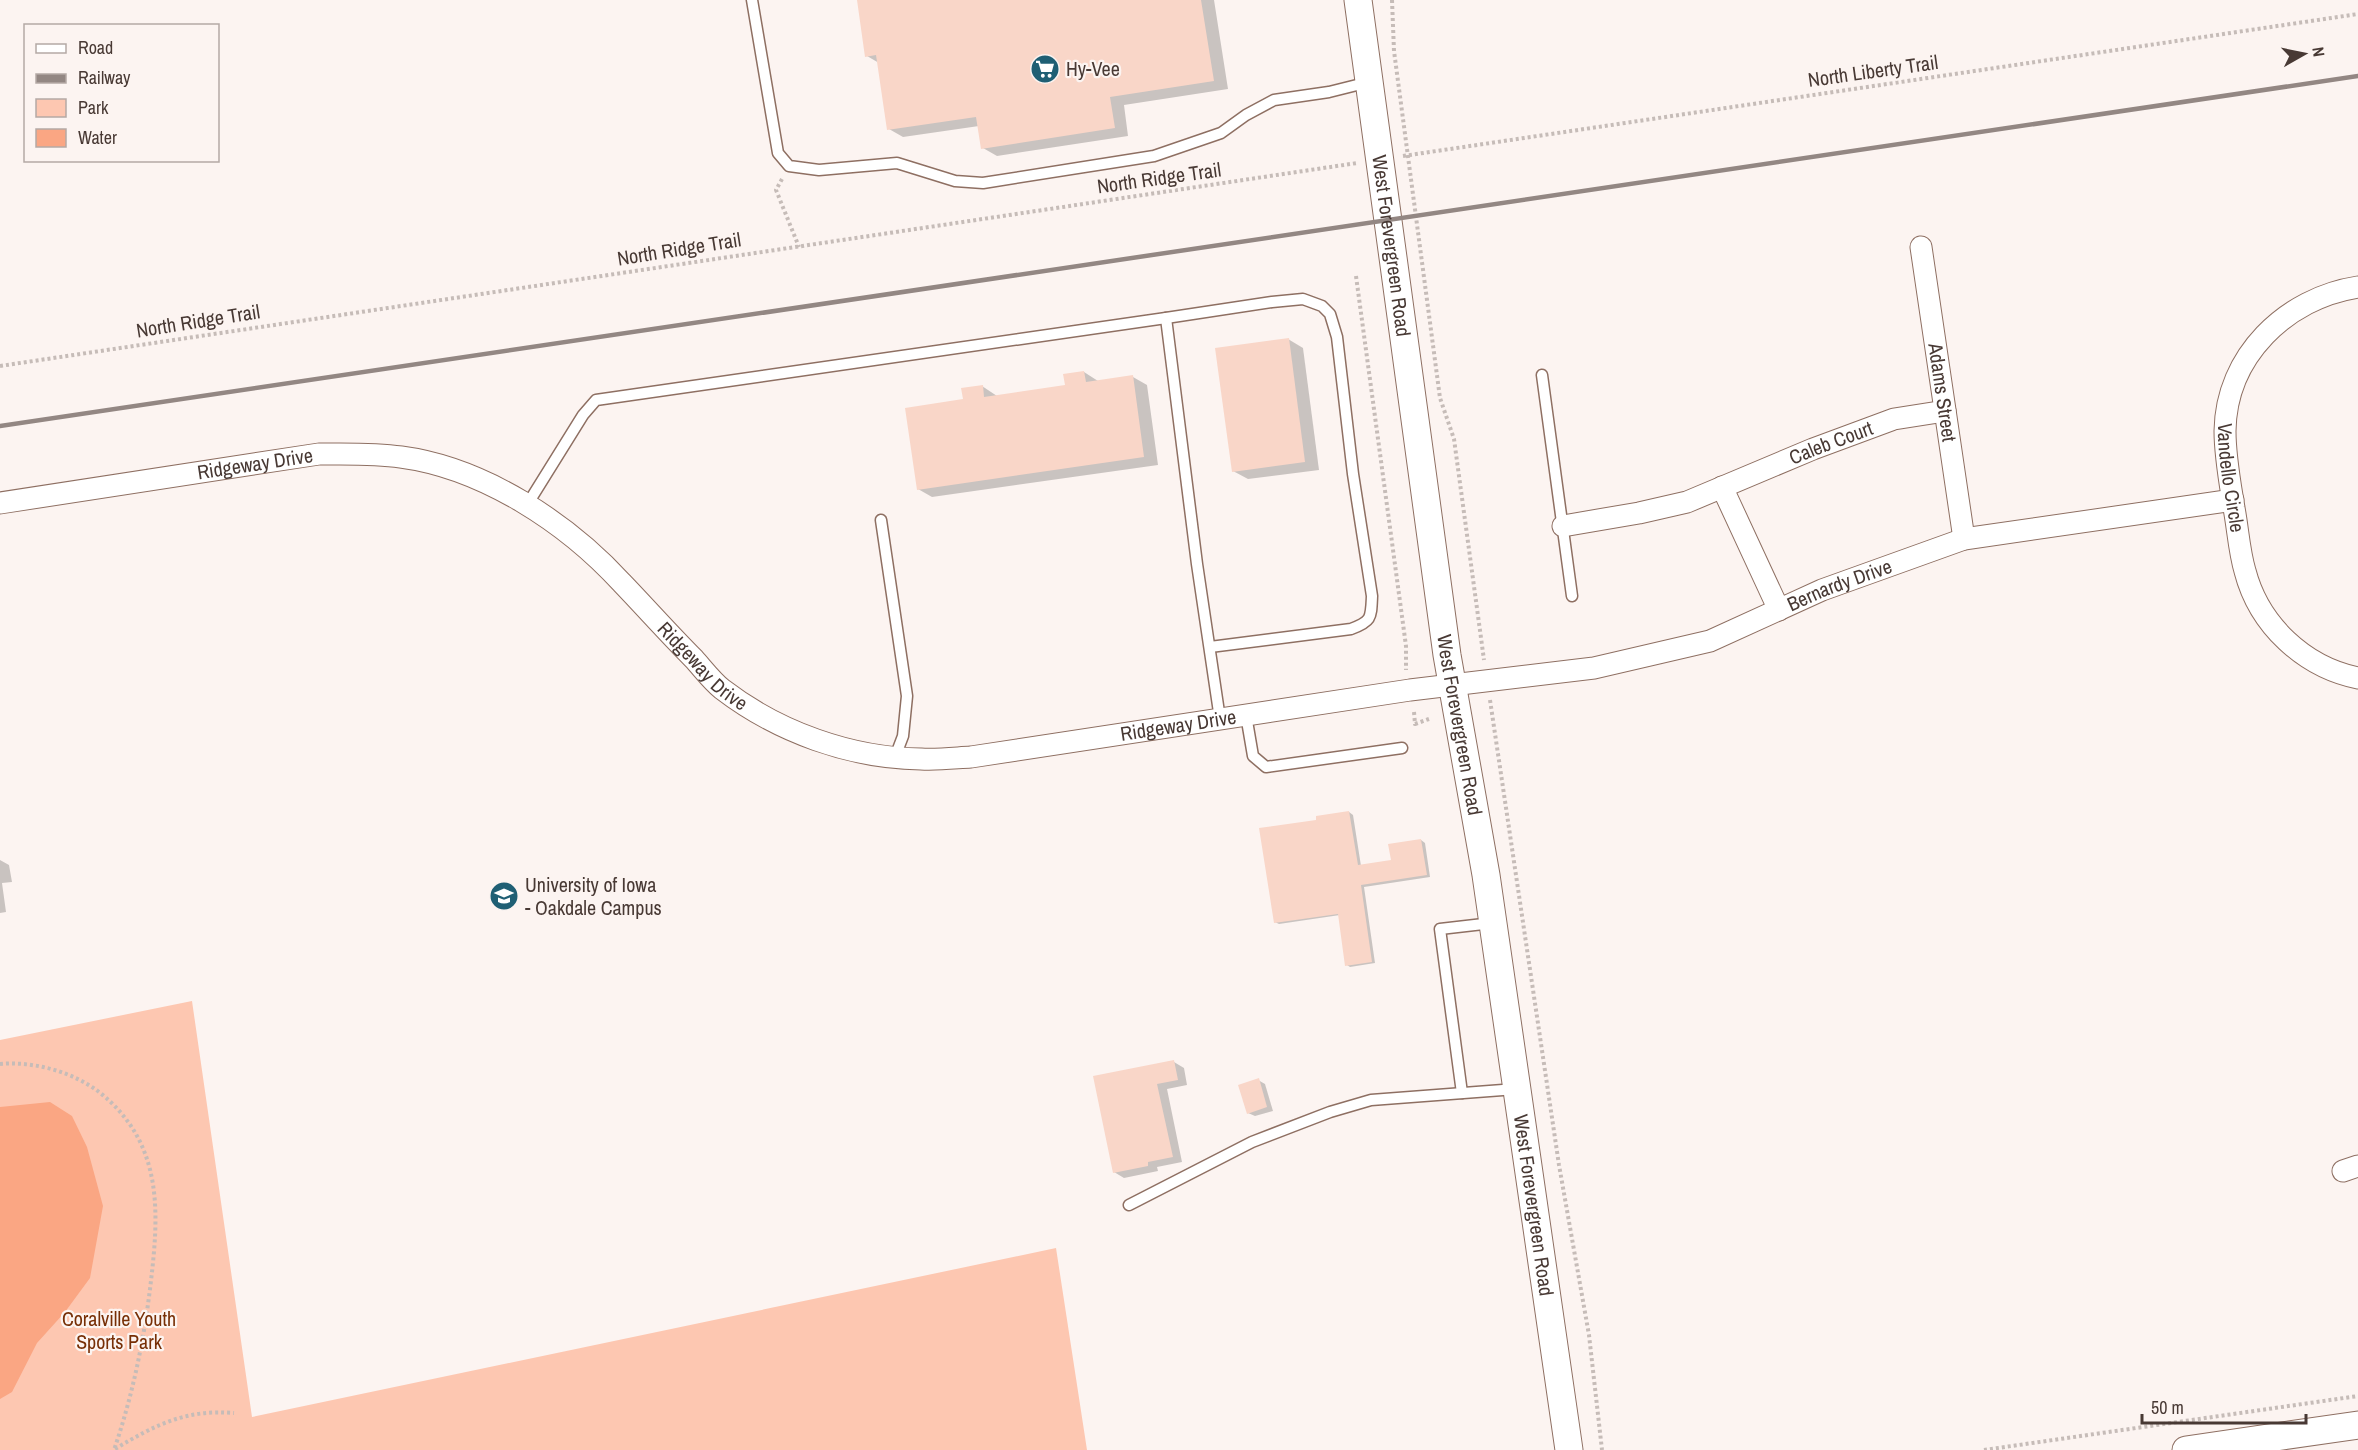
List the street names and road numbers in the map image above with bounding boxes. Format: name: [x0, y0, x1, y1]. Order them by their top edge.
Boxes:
street label: North Liberty Trail: [1806, 48, 1940, 93]
street label: West Forevergreen Road: [1366, 153, 1418, 338]
street label: North Ridge Trail: [1095, 155, 1223, 200]
street label: North Ridge Trail: [615, 225, 743, 272]
street label: North Ridge Trail: [134, 297, 262, 344]
street label: Adams Street: [1922, 340, 1964, 444]
street label: Caleb Court: [1785, 414, 1877, 471]
street label: Vandello Circle: [2212, 422, 2252, 534]
street label: Ridgeway Drive: [195, 441, 315, 486]
street label: Bernardy Drive: [1782, 552, 1895, 617]
street label: Ridgeway Drive: [652, 615, 753, 716]
street label: West Forevergreen Road: [1431, 633, 1489, 817]
street label: Ridgeway Drive: [1118, 703, 1238, 747]
street label: West Forevergreen Road: [1508, 1112, 1561, 1298]

